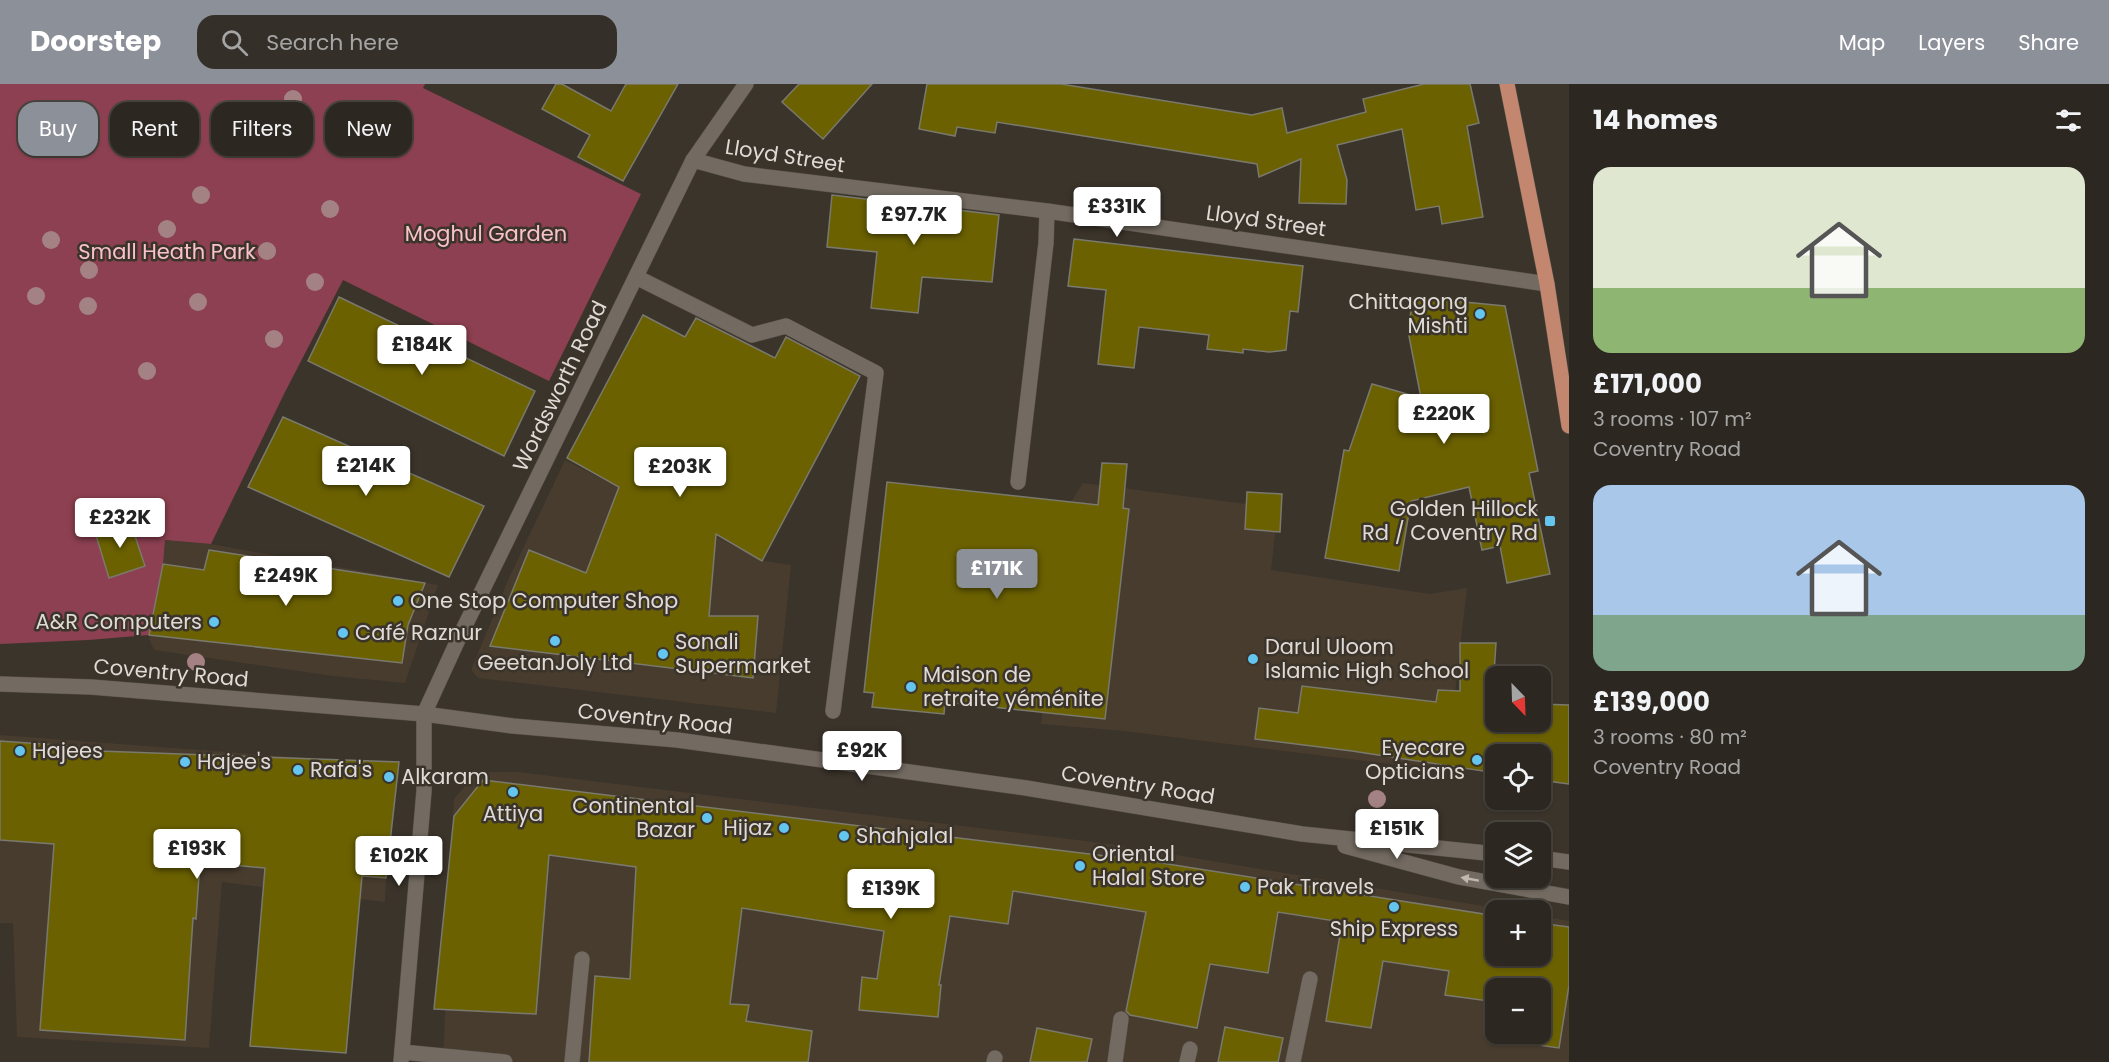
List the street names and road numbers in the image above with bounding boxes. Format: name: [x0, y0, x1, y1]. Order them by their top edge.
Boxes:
street label: Lloyd Street: [723, 132, 847, 179]
street label: Lloyd Street: [1204, 198, 1328, 243]
street label: Wordsworth Road: [506, 296, 614, 476]
street label: Coventry Road: [92, 651, 250, 694]
street label: Coventry Road: [576, 696, 734, 741]
street label: Coventry Road: [1059, 758, 1217, 811]

